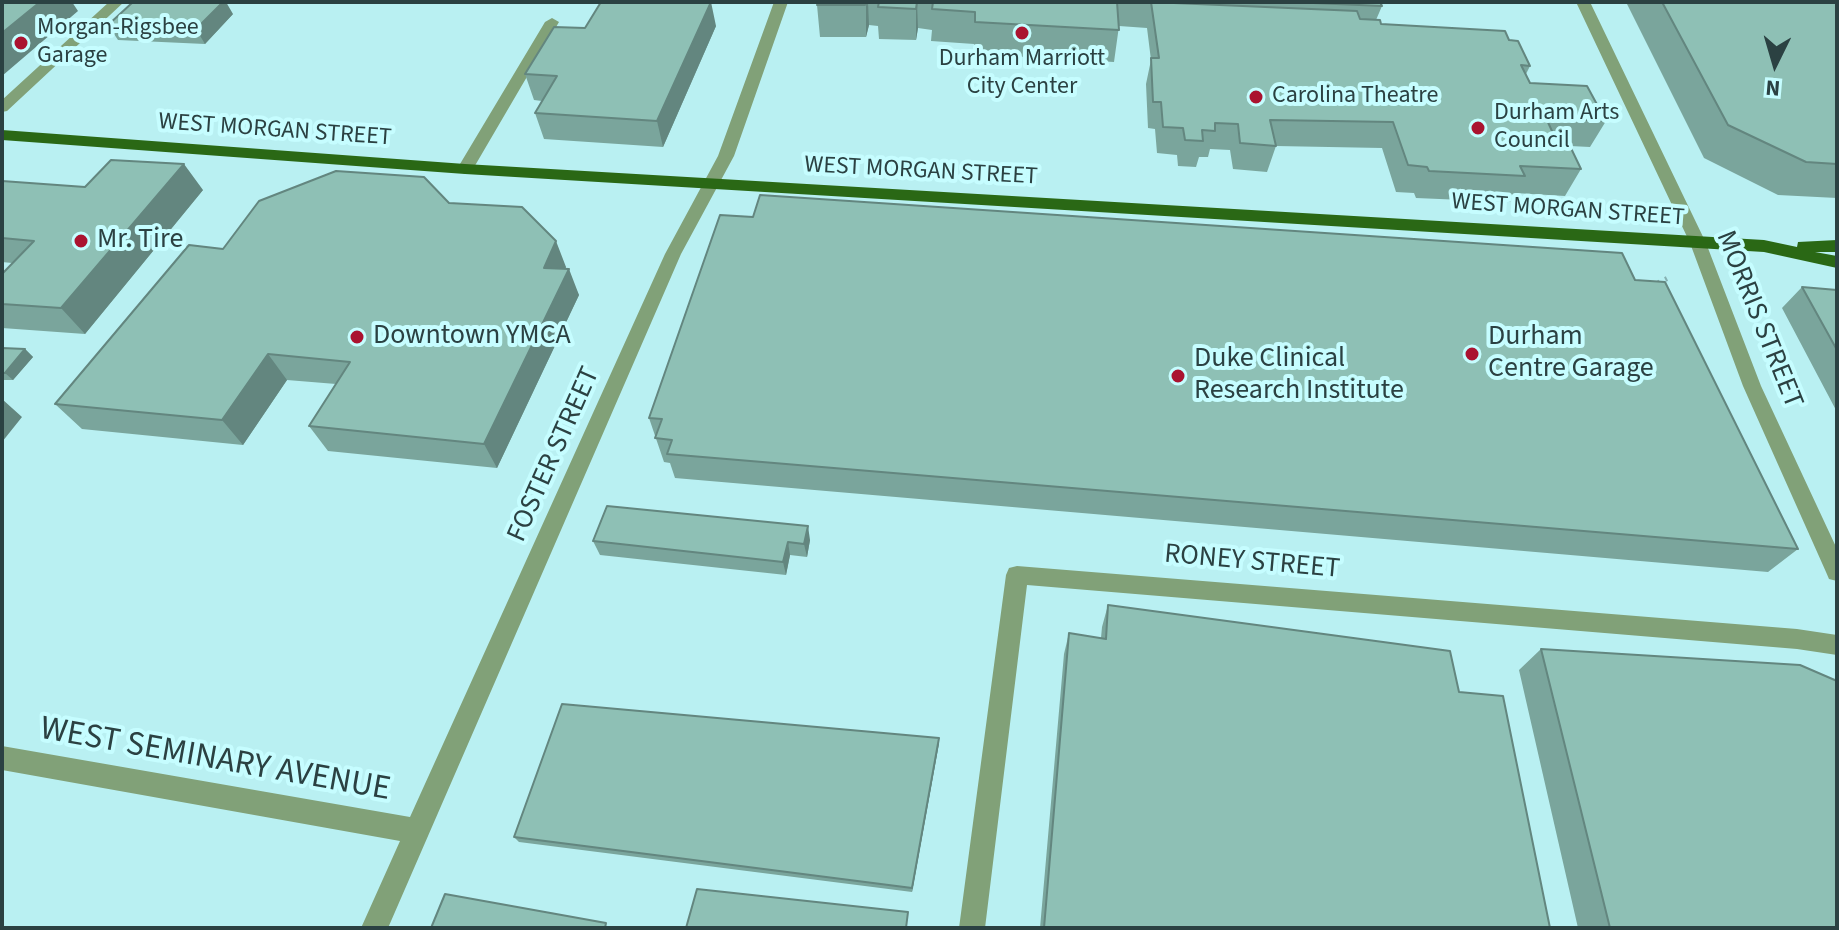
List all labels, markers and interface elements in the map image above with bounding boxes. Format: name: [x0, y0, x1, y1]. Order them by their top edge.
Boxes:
place label: Morgan-Rigsbee Garage: [37, 15, 199, 71]
marker: Durham Marriott City Center: [1013, 24, 1031, 42]
north arrow: [1735, 24, 1815, 104]
marker: Morgan-Rigsbee Garage: [12, 34, 30, 52]
place label: Durham Marriott City Center: [939, 46, 1105, 102]
text: N: [1764, 71, 1782, 104]
place label: Carolina Theatre: [1272, 83, 1438, 111]
marker: Carolina Theatre: [1247, 88, 1265, 106]
place label: Durham Arts Council: [1494, 100, 1619, 156]
street label: WEST MORGAN STREET: [157, 108, 393, 154]
marker: Durham Arts Council: [1469, 119, 1487, 137]
street label: WEST MORGAN STREET: [804, 152, 1038, 192]
street label: WEST MORGAN STREET: [1450, 188, 1686, 234]
place label: Mr. Tire: [97, 224, 183, 258]
street label: MORRIS STREET: [1707, 226, 1809, 414]
marker: Mr. Tire: [72, 232, 90, 250]
place label: Downtown YMCA: [373, 320, 571, 354]
place label: Durham Centre Garage: [1488, 321, 1654, 387]
marker: Downtown YMCA: [348, 328, 366, 346]
place label: Duke Clinical Research Institute: [1194, 343, 1404, 409]
marker: Durham Centre Garage: [1463, 345, 1481, 363]
street label: FOSTER STREET: [501, 362, 609, 548]
marker: Duke Clinical Research Institute: [1169, 367, 1187, 385]
street label: RONEY STREET: [1163, 539, 1341, 587]
street label: WEST SEMINARY AVENUE: [37, 710, 393, 812]

